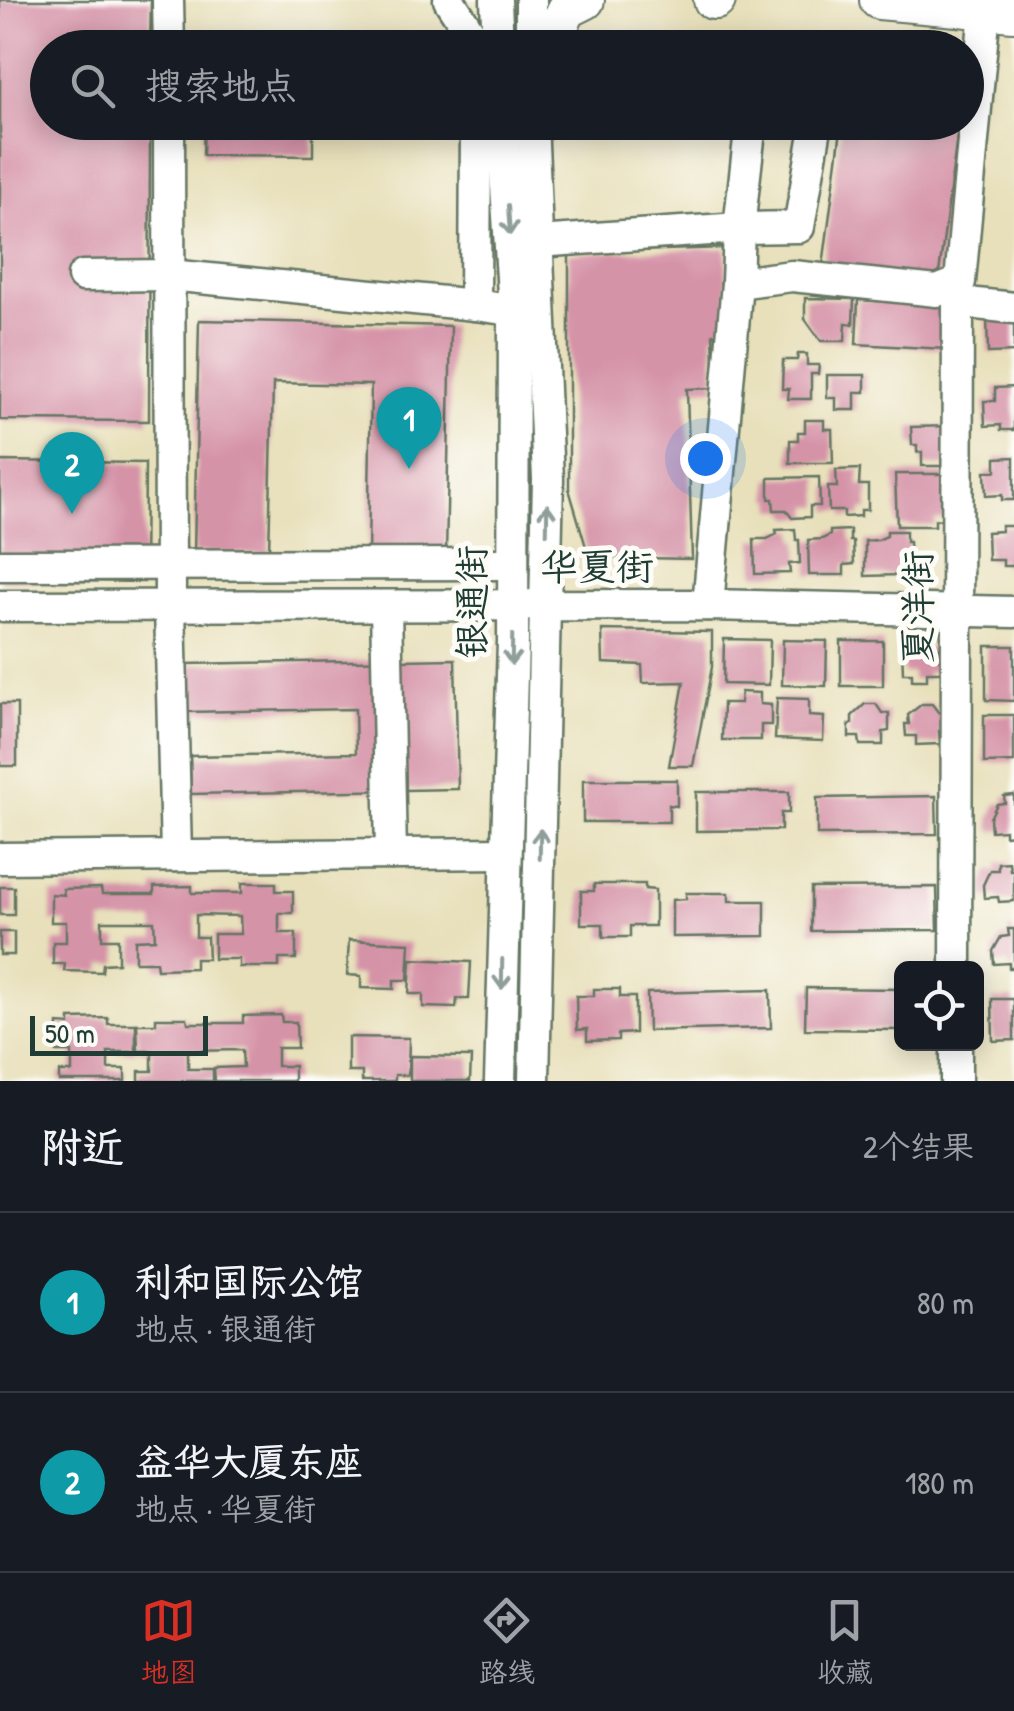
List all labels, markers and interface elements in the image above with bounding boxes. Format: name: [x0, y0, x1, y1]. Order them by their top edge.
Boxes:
search box: [30, 30, 984, 140]
icon: search: [65, 58, 120, 113]
text: 搜索地点: [145, 59, 297, 111]
one-way arrow: [499, 203, 518, 235]
pin: 1: [376, 386, 442, 469]
pin: 2: [40, 432, 104, 514]
your location: [680, 433, 731, 484]
one-way arrow: [538, 503, 556, 536]
street label: 华夏街: [540, 540, 654, 592]
street label: 银通街: [445, 545, 497, 659]
street label: 夏洋街: [891, 550, 943, 664]
one-way arrow: [502, 632, 522, 665]
one-way arrow: [530, 828, 549, 860]
one-way arrow: [492, 958, 511, 990]
map controls: [894, 961, 984, 1051]
button: locate: [894, 961, 984, 1051]
scale bar: [30, 1011, 208, 1056]
text: 50 m: [45, 1014, 95, 1052]
text: 附近: [40, 1118, 124, 1175]
text: 2个结果: [863, 1125, 974, 1168]
text: 利和国际公馆: [135, 1255, 363, 1307]
text: 1: [67, 1281, 78, 1324]
text: 80 m: [917, 1281, 974, 1324]
text: 地点 · 银通街: [135, 1307, 316, 1350]
text: 益华大厦东座: [135, 1435, 363, 1487]
text: 2: [65, 1461, 80, 1504]
text: 180 m: [905, 1461, 974, 1504]
text: 地点 · 华夏街: [135, 1487, 316, 1530]
tab: 地图: [141, 1593, 197, 1691]
tab: 路线: [479, 1593, 535, 1691]
tab: 收藏: [817, 1593, 873, 1691]

